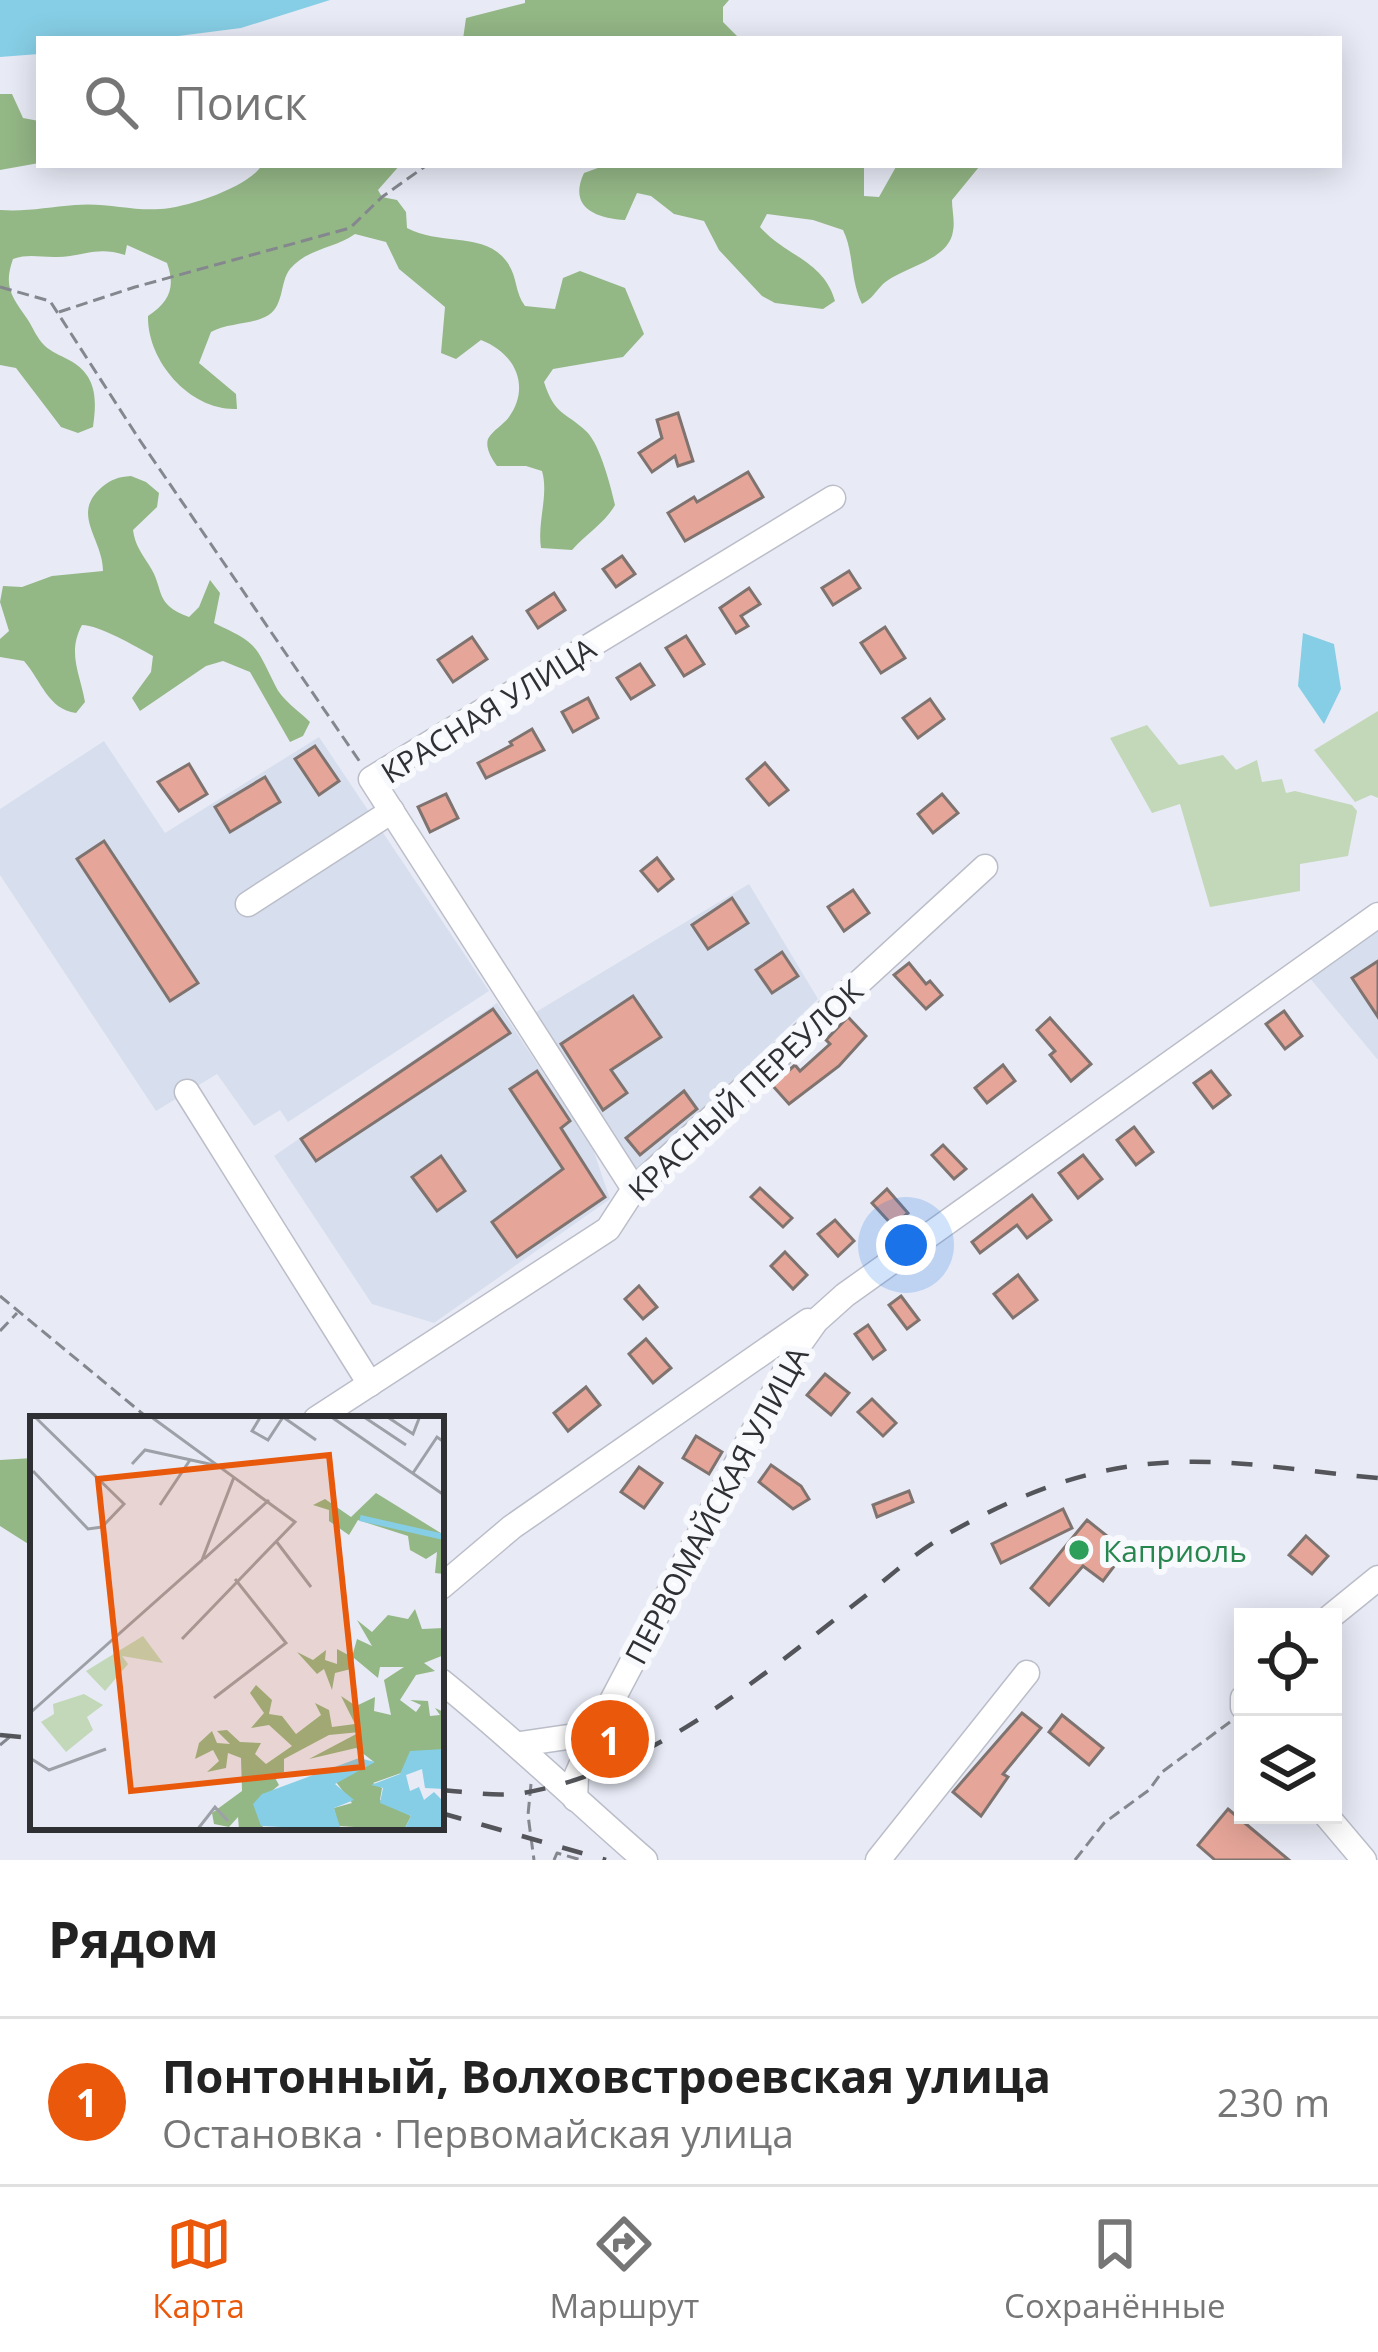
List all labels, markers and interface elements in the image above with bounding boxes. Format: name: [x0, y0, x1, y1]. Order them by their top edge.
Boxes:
search box: [36, 36, 1342, 168]
icon: search: [78, 69, 144, 135]
text: Поиск: [174, 72, 307, 133]
street label: КРАСНАЯ УЛИЦА: [373, 628, 603, 792]
street label: КРАСНЫЙ ПЕРЕУЛОК: [619, 970, 872, 1210]
your location: [876, 1215, 936, 1275]
street label: ПЕРВОМАЙСКАЯ УЛИЦА: [615, 1339, 817, 1671]
inset map: [30, 1416, 444, 1830]
place label: Каприоль: [1103, 1530, 1247, 1571]
marker: Каприоль: [1066, 1537, 1092, 1563]
map controls: [1234, 1608, 1342, 1824]
button: locate: [1234, 1608, 1342, 1716]
pin: 1: [571, 1694, 649, 1784]
button: layers: [1234, 1716, 1342, 1824]
text: Рядом: [48, 1903, 219, 1973]
text: Понтонный, Волховстроевская улица: [162, 2045, 1051, 2106]
text: 1: [76, 2075, 98, 2128]
text: 230 m: [1217, 2075, 1330, 2128]
text: Остановка · Первомайская улица: [162, 2106, 794, 2159]
tab: Карта: [152, 2211, 245, 2328]
tab: Маршрут: [550, 2211, 699, 2328]
tab: Сохранённые: [1004, 2211, 1226, 2328]

